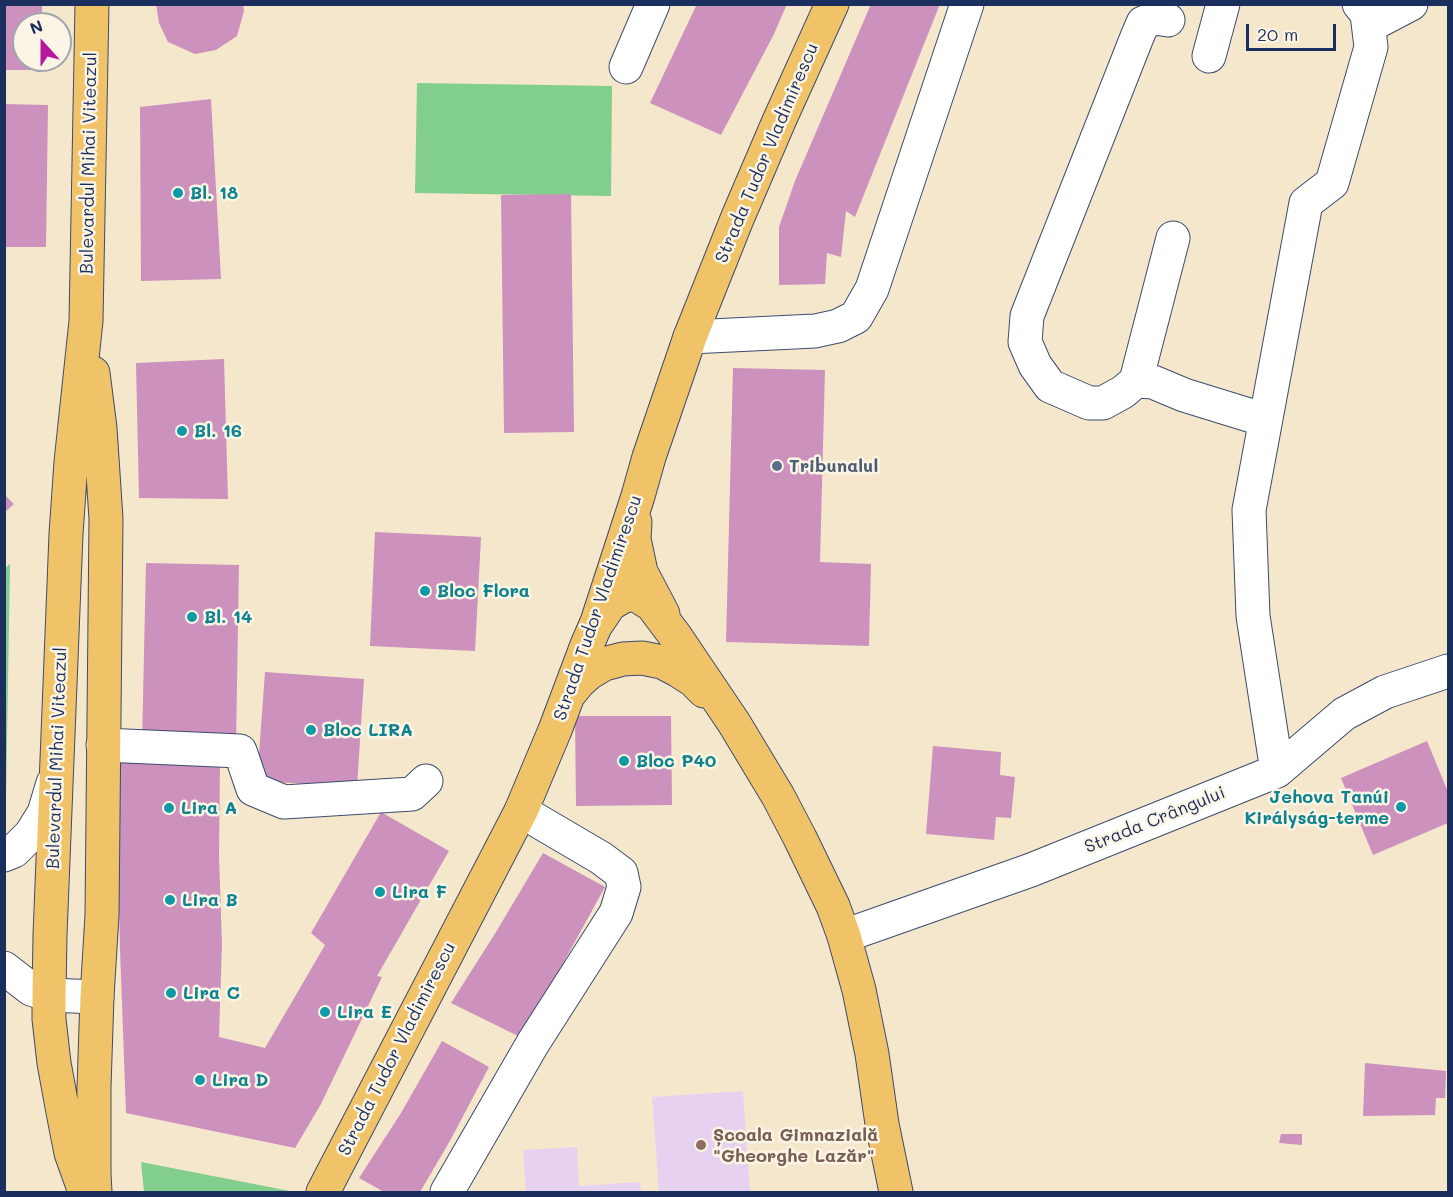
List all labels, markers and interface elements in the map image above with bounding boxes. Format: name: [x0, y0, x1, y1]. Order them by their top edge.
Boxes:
north arrow: [12, 12, 72, 72]
scale bar: [1249, 12, 1339, 50]
text: N: [27, 15, 46, 39]
text: 20 m: [1257, 22, 1298, 46]
street label: Strada Tudor Vladimirescu: [711, 40, 823, 266]
street label: Bulevardul Mihai Viteazul: [76, 52, 102, 274]
place label: Bl. 18: [190, 182, 238, 204]
marker: Bl. 18: [171, 186, 185, 200]
place label: Bl. 16: [194, 420, 242, 442]
marker: Bl. 16: [175, 424, 189, 438]
place label: Tribunalul: [789, 455, 878, 477]
marker: Tribunalul: [770, 459, 784, 473]
street label: Strada Tudor Vladimirescu: [549, 492, 647, 724]
place label: Bloc Flora: [437, 580, 530, 602]
marker: Bloc Flora: [418, 584, 432, 598]
place label: Bl. 14: [204, 606, 252, 628]
marker: Bl. 14: [185, 610, 199, 624]
street label: Bulevardul Mihai Viteazul: [42, 647, 72, 869]
place label: Bloc LIRA: [323, 719, 413, 741]
marker: Bloc LIRA: [304, 723, 318, 737]
place label: Bloc P40: [636, 750, 716, 772]
marker: Bloc P40: [617, 754, 631, 768]
street label: Strada Crângului: [1081, 782, 1229, 858]
place label: Jehova Tanúi Királyság-terme: [1244, 786, 1389, 828]
place label: Lira A: [181, 797, 237, 819]
marker: Jehova Tanúi Királyság-terme: [1394, 800, 1408, 814]
marker: Lira A: [162, 801, 176, 815]
place label: Lira F: [392, 881, 447, 903]
marker: Lira F: [373, 885, 387, 899]
place label: Lira B: [182, 889, 238, 911]
marker: Lira B: [163, 893, 177, 907]
street label: Strada Tudor Vladimirescu: [334, 939, 460, 1159]
place label: Lira C: [183, 982, 240, 1004]
marker: Lira C: [164, 986, 178, 1000]
place label: Lira E: [337, 1001, 392, 1023]
marker: Lira E: [318, 1005, 332, 1019]
place label: Lira D: [212, 1069, 268, 1091]
marker: Lira D: [193, 1073, 207, 1087]
place label: Școala Gimnazială "Gheorghe Lazăr": [713, 1124, 878, 1166]
marker: Școala Gimnazială "Gheorghe Lazăr": [694, 1138, 708, 1152]

